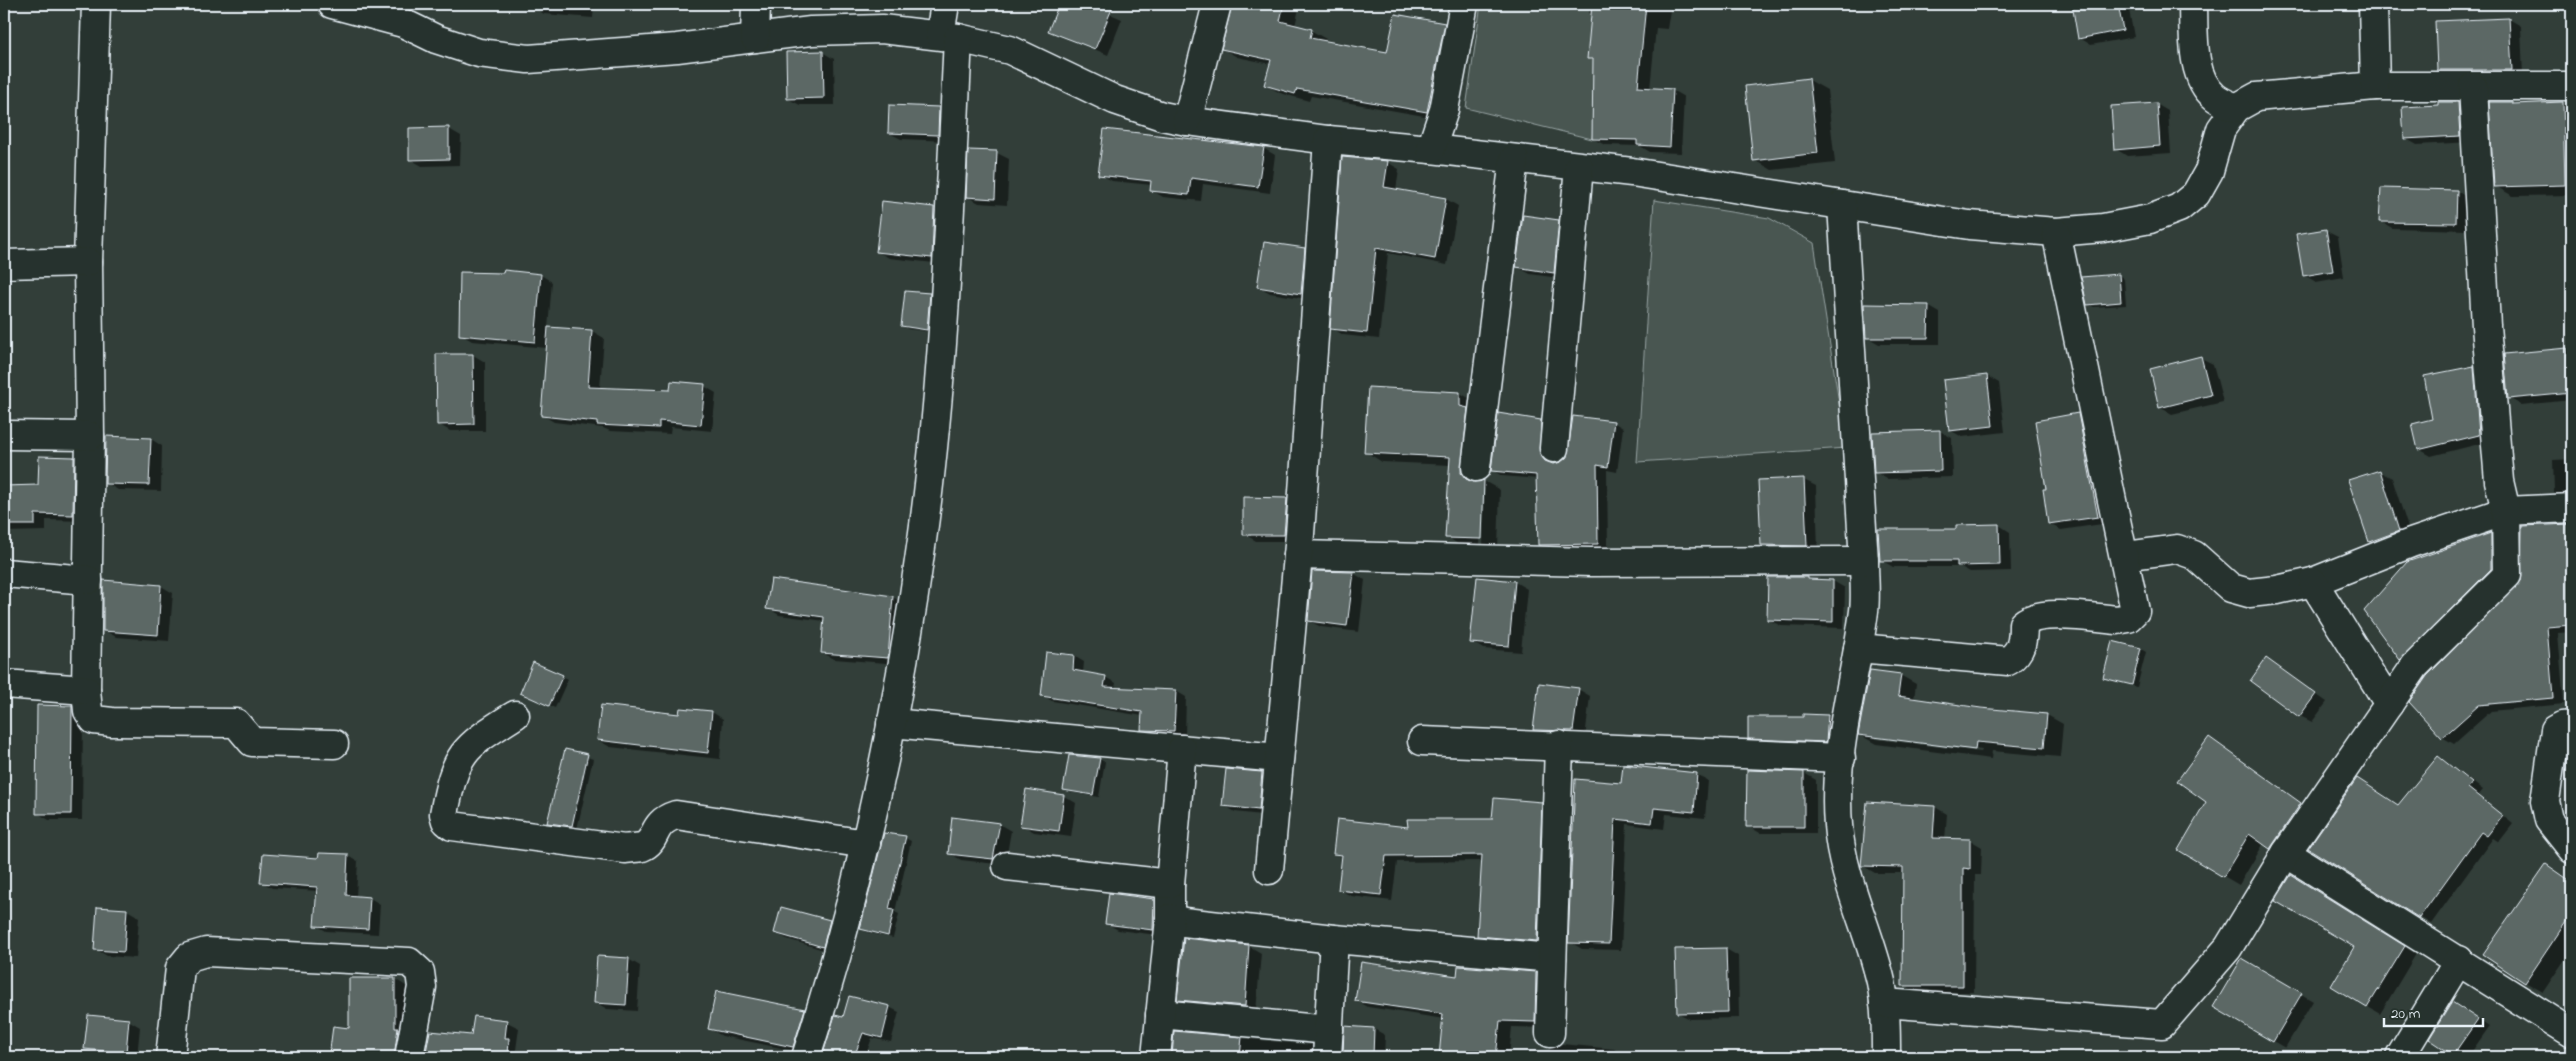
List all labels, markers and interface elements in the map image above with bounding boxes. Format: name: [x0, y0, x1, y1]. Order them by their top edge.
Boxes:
scale bar: [2384, 996, 2482, 1028]
text: 20 m: [2391, 1003, 2421, 1025]

